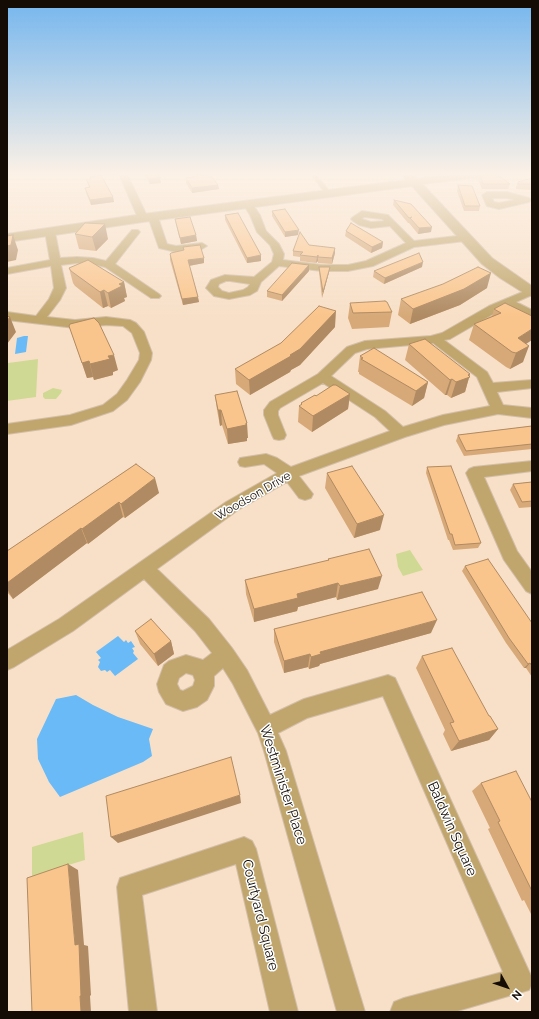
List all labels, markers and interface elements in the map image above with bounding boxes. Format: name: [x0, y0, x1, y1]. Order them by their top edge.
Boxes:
street label: Woodson Drive: [213, 468, 293, 524]
street label: Westminister Place: [256, 723, 310, 847]
street label: Baldwin Square: [424, 779, 480, 879]
street label: Courtyard Square: [238, 858, 282, 972]
north arrow: [487, 967, 527, 1007]
text: N: [509, 988, 524, 1002]

